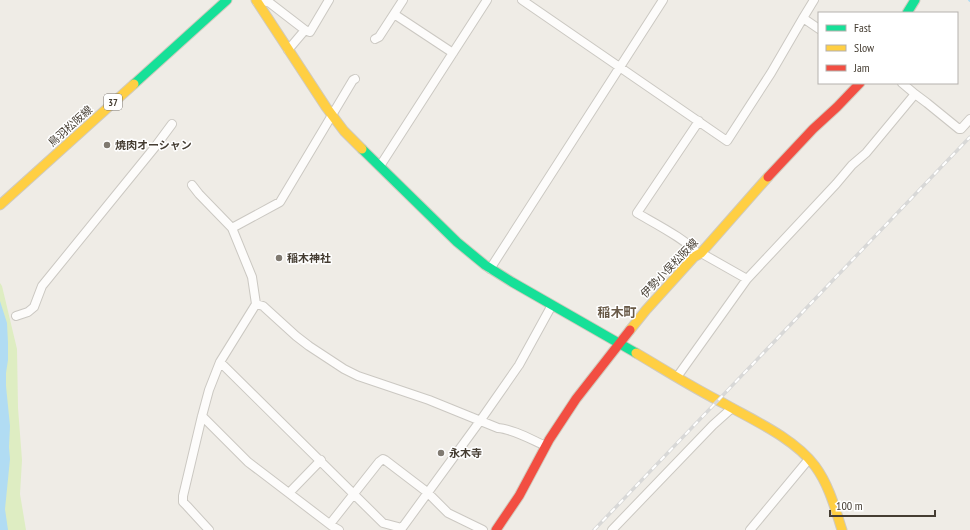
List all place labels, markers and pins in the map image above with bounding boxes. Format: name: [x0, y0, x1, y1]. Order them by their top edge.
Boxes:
place label: 焼肉オーシャン: [115, 138, 192, 152]
marker: 焼肉オーシャン: [102, 140, 112, 150]
place label: 稲木神社: [287, 251, 331, 265]
marker: 稲木神社: [274, 253, 284, 263]
place label: 永木寺: [449, 446, 482, 460]
marker: 永木寺: [436, 448, 446, 458]

